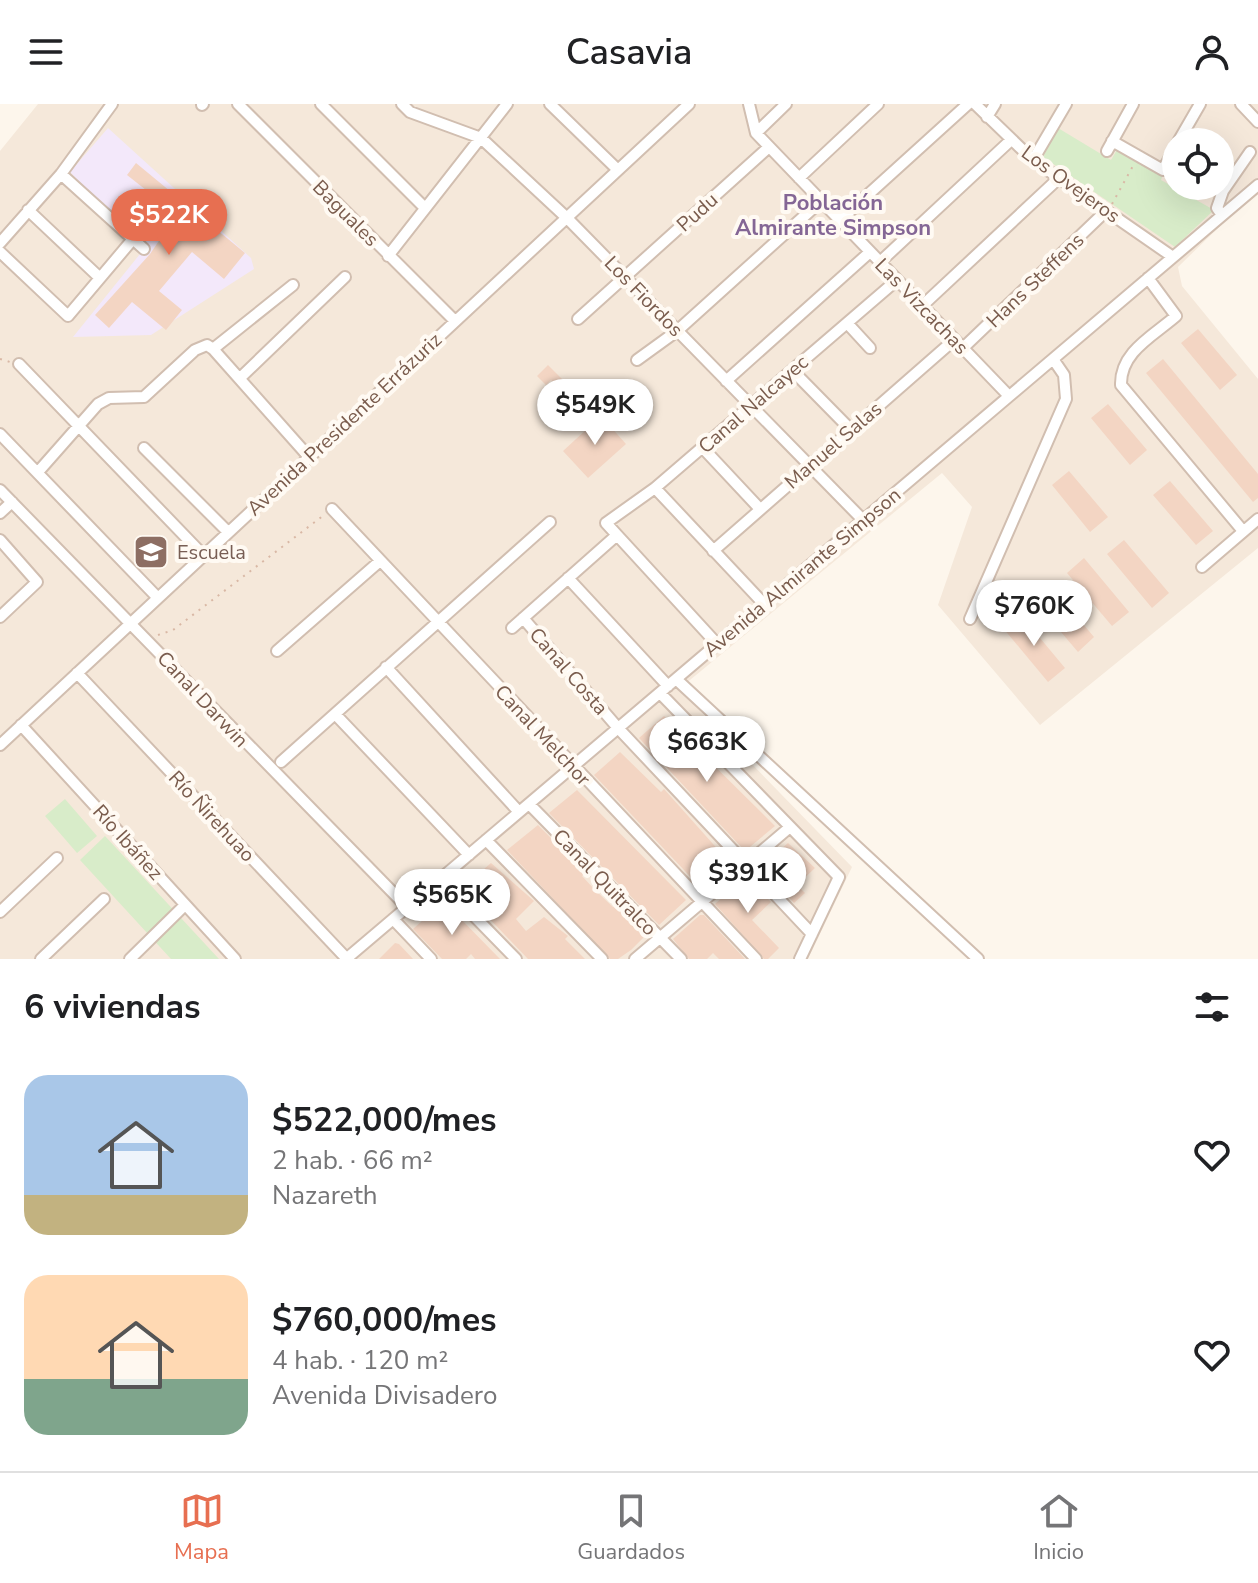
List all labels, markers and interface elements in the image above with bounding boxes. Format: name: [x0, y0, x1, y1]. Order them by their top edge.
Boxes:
text: Casavia: [566, 28, 692, 77]
icon: menu: [24, 30, 68, 74]
icon: person: [1190, 30, 1234, 74]
map controls: [1162, 128, 1234, 200]
button: locate: [1162, 128, 1234, 200]
street label: Los Ovejeros: [1016, 139, 1126, 229]
street label: Baguales: [306, 174, 385, 253]
street label: Pudu: [671, 187, 724, 238]
district label: Población Almirante Simpson: [735, 188, 931, 243]
pin: $522K: [113, 189, 225, 257]
text: $522K: [129, 197, 209, 232]
street label: Hans Steffens: [981, 227, 1090, 334]
street label: Los Fiordos: [598, 250, 689, 343]
street label: Las Vizcachas: [869, 252, 975, 360]
street label: Avenida Presidente Errázuriz: [241, 327, 448, 522]
street label: Canal Nalcayec: [693, 349, 814, 460]
pin: $549K: [539, 379, 651, 447]
text: $549K: [555, 387, 635, 422]
street label: Manuel Salas: [779, 395, 888, 495]
street label: Avenida Almirante Simpson: [698, 482, 907, 663]
school or university icon: Escuela: [132, 533, 170, 571]
place label: Escuela: [177, 539, 246, 566]
pin: $760K: [978, 580, 1090, 648]
text: $760K: [994, 588, 1074, 623]
street label: Canal Costa: [523, 622, 614, 721]
street label: Canal Darwin: [151, 645, 254, 753]
street label: Canal Melchor: [489, 679, 597, 792]
pin: $663K: [651, 716, 763, 784]
text: $663K: [667, 724, 747, 759]
street label: Río Ñirehuao: [162, 765, 261, 868]
street label: Río Ibáñez: [87, 799, 169, 886]
street label: Canal Quitralco: [547, 823, 662, 942]
pin: $391K: [692, 847, 804, 915]
text: $391K: [708, 855, 788, 890]
pin: $565K: [396, 869, 508, 937]
text: $565K: [412, 877, 492, 912]
text: 6 viviendas: [24, 984, 201, 1030]
icon: filters: [1190, 985, 1234, 1029]
text: $522,000/mes: [272, 1097, 497, 1143]
icon: home: [88, 1107, 184, 1203]
icon: heart: [1190, 1133, 1234, 1177]
text: 2 hab. · 66 m²: [272, 1143, 433, 1178]
text: Nazareth: [272, 1178, 378, 1213]
text: $760,000/mes: [272, 1297, 497, 1343]
icon: home: [88, 1307, 184, 1403]
icon: heart: [1190, 1333, 1234, 1377]
text: 4 hab. · 120 m²: [272, 1343, 448, 1378]
text: Avenida Divisadero: [272, 1378, 497, 1413]
tab: Mapa: [174, 1489, 229, 1567]
tab: Guardados: [577, 1489, 685, 1567]
tab: Inicio: [1033, 1489, 1084, 1567]

